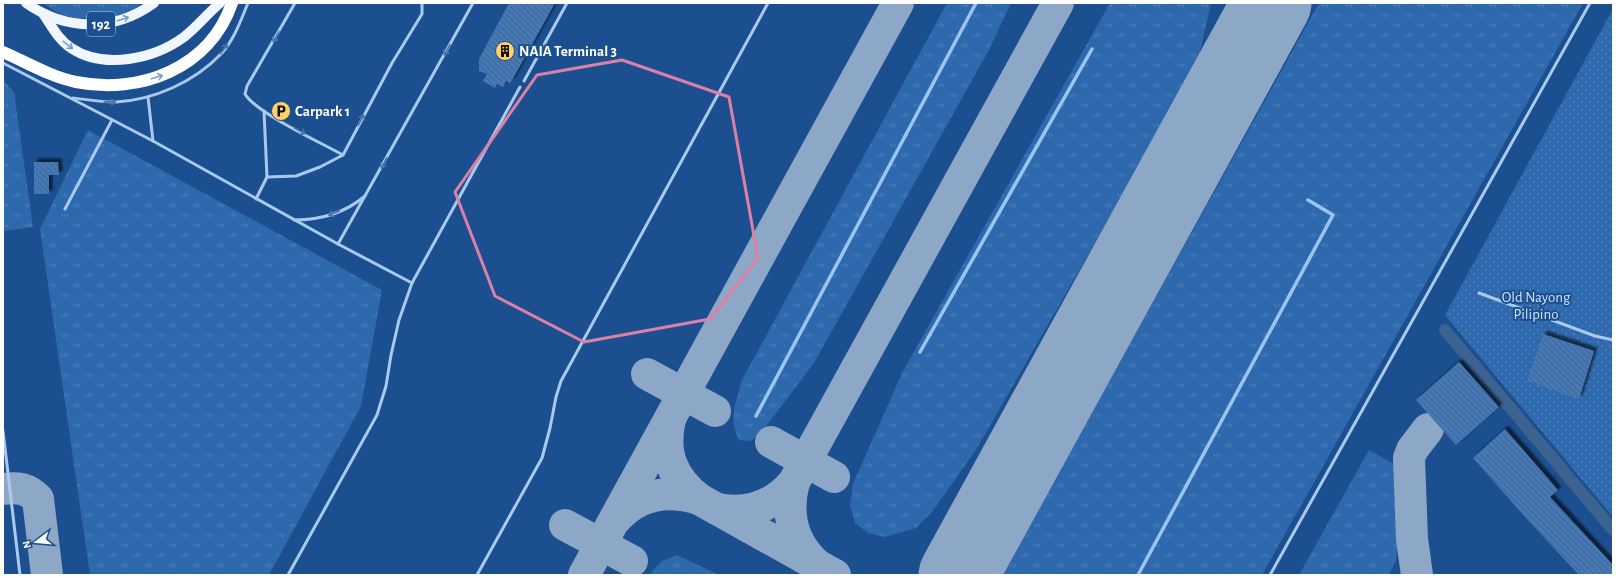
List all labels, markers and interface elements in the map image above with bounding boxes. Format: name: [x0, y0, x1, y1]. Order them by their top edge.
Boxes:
road number: 192: [87, 12, 115, 36]
one-way arrow: [116, 15, 129, 22]
one-way arrow: [272, 31, 280, 43]
building icon: NAIA Terminal 3: [494, 40, 516, 62]
one-way arrow: [62, 41, 73, 49]
one-way arrow: [220, 43, 229, 54]
one-way arrow: [443, 44, 451, 56]
place label: NAIA Terminal 3: [519, 44, 617, 59]
one-way arrow: [150, 73, 163, 80]
one-way arrow: [103, 98, 116, 105]
parking icon: Carpark 1: [270, 100, 292, 122]
place label: Carpark 1: [295, 104, 350, 119]
one-way arrow: [358, 114, 366, 126]
one-way arrow: [294, 128, 306, 136]
one-way arrow: [380, 157, 388, 169]
one-way arrow: [328, 210, 340, 217]
park label: Old Nayong Pilipino: [1502, 290, 1571, 322]
north arrow: [16, 522, 56, 562]
text: N: [21, 539, 33, 550]

